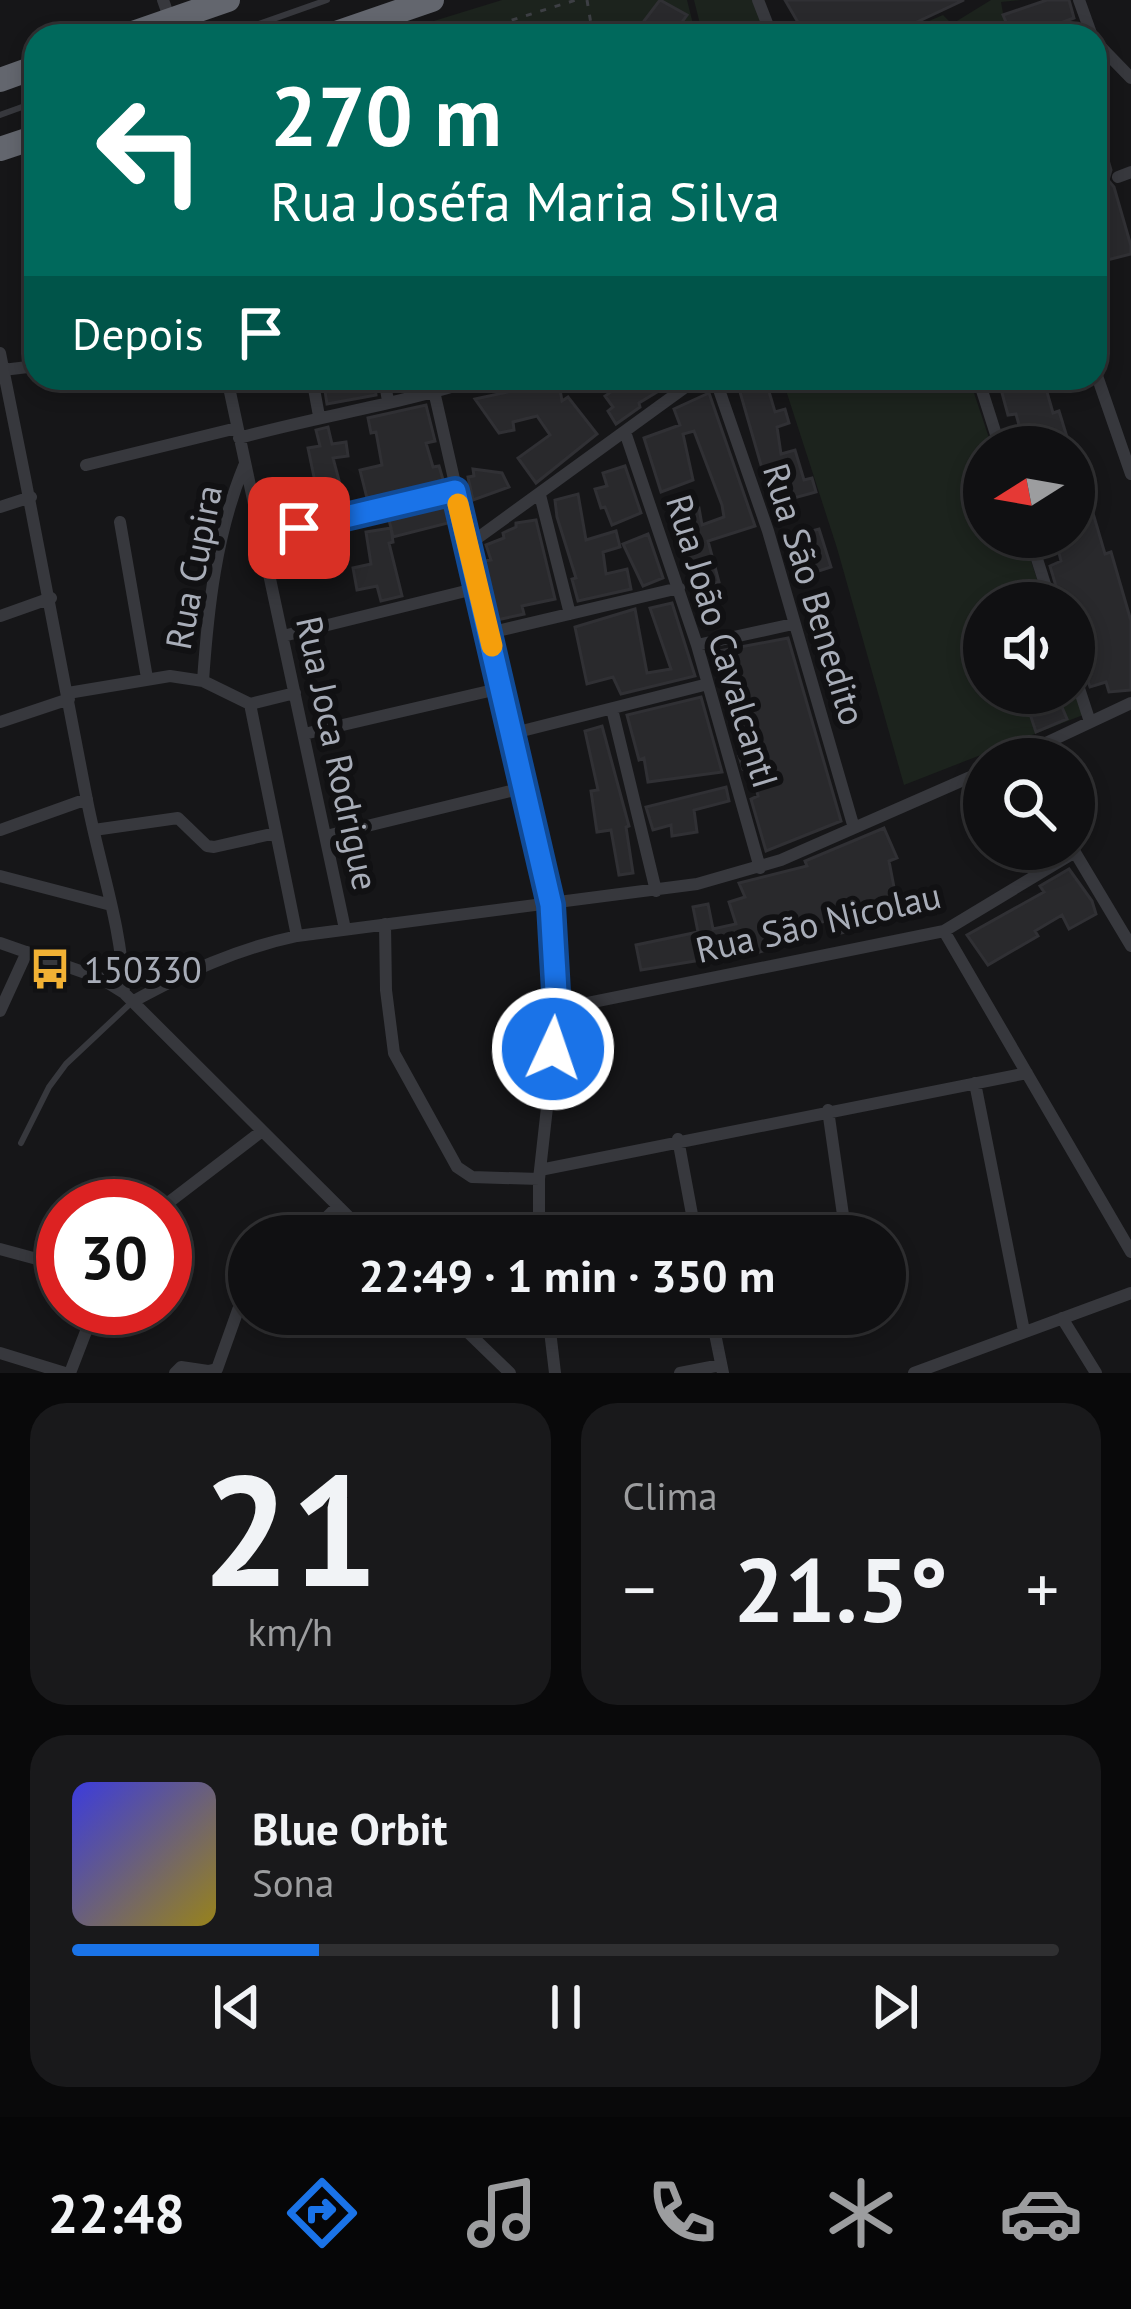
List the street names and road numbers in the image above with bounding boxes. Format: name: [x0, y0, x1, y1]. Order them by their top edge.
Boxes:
street label: Rua São Benedito: [753, 457, 877, 731]
street label: Rua Cupira: [154, 481, 232, 653]
street label: Rua João CavalcantI: [656, 489, 790, 793]
street label: Rua Joca Rodrigue: [286, 612, 390, 894]
street label: Rua São Nicolau: [691, 871, 945, 973]

